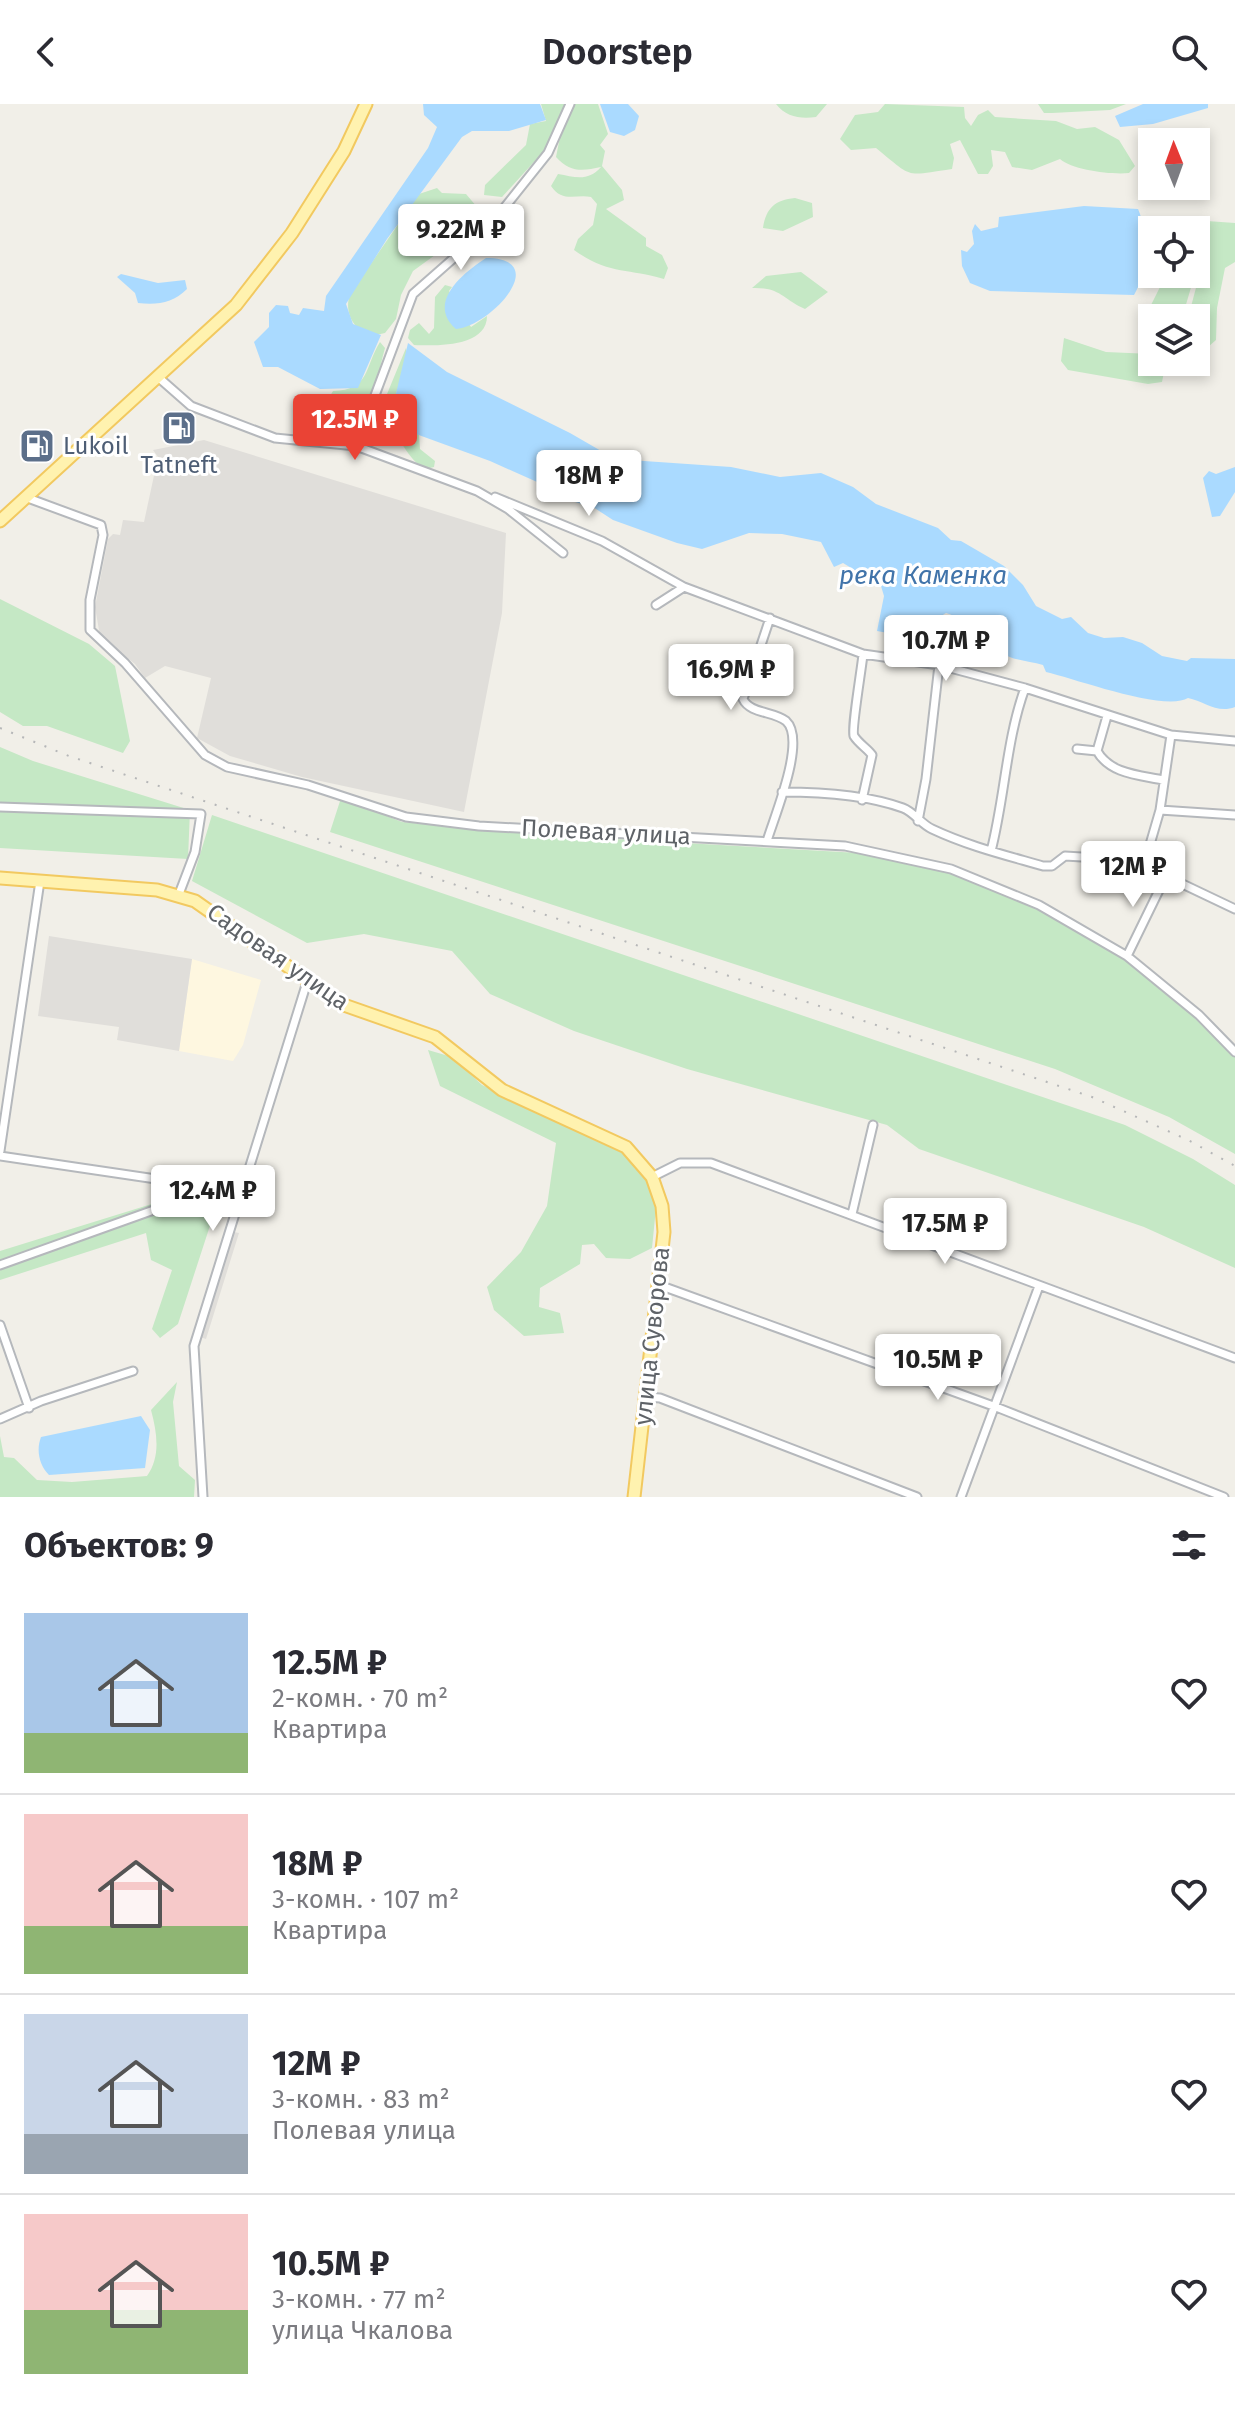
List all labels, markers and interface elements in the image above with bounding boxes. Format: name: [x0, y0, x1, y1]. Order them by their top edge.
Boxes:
icon: back: [24, 30, 68, 74]
text: Doorstep: [542, 30, 693, 74]
icon: search: [1167, 30, 1211, 74]
north arrow: [1138, 128, 1210, 200]
map controls: [1138, 128, 1210, 376]
pin: 9.22M ₽: [387, 204, 535, 272]
text: 9.22M ₽: [416, 214, 506, 245]
button: locate: [1138, 216, 1210, 288]
button: layers: [1138, 304, 1210, 376]
pin: 12.5M ₽: [281, 394, 429, 462]
text: 12.5M ₽: [311, 404, 399, 435]
fuel station icon: Tatneft: [160, 409, 198, 447]
fuel station icon: Lukoil: [18, 427, 56, 465]
place label: Lukoil: [63, 432, 128, 460]
pin: 18M ₽: [533, 450, 645, 518]
place label: Tatneft: [141, 451, 218, 479]
text: 18M ₽: [554, 460, 624, 491]
water label: река Каменка: [839, 560, 1007, 591]
pin: 10.7M ₽: [872, 615, 1020, 683]
text: 10.7M ₽: [902, 625, 990, 656]
pin: 16.9M ₽: [657, 644, 805, 712]
text: 16.9M ₽: [686, 654, 776, 685]
street label: Полевая улица: [521, 814, 691, 850]
pin: 12M ₽: [1077, 841, 1189, 909]
text: 12M ₽: [1099, 851, 1167, 882]
street label: Садовая улица: [202, 898, 354, 1016]
pin: 12.4M ₽: [139, 1165, 287, 1233]
text: 12.4M ₽: [169, 1175, 257, 1206]
pin: 17.5M ₽: [871, 1198, 1019, 1266]
text: 17.5M ₽: [902, 1208, 988, 1239]
street label: улица Суворова: [629, 1245, 675, 1427]
pin: 10.5M ₽: [864, 1334, 1012, 1402]
text: 10.5M ₽: [893, 1344, 983, 1375]
icon: filters: [1167, 1523, 1211, 1567]
text: Объектов: 9: [24, 1525, 214, 1566]
text: 12.5M ₽: [272, 1642, 387, 1683]
icon: home: [88, 1645, 184, 1741]
icon: heart: [1167, 1671, 1211, 1715]
text: 2-комн. · 70 m²: [272, 1683, 448, 1714]
text: Квартира: [272, 1714, 387, 1745]
text: 18M ₽: [272, 1843, 363, 1884]
icon: home: [88, 1846, 184, 1942]
icon: heart: [1167, 1872, 1211, 1916]
text: 3-комн. · 107 m²: [272, 1884, 459, 1915]
text: Квартира: [272, 1915, 387, 1946]
text: 12M ₽: [272, 2043, 360, 2084]
icon: home: [88, 2046, 184, 2142]
icon: heart: [1167, 2072, 1211, 2116]
text: 3-комн. · 83 m²: [272, 2084, 450, 2115]
text: Полевая улица: [272, 2115, 456, 2146]
text: 10.5M ₽: [272, 2243, 389, 2284]
icon: home: [88, 2246, 184, 2342]
icon: heart: [1167, 2272, 1211, 2316]
text: 3-комн. · 77 m²: [272, 2284, 446, 2315]
text: улица Чкалова: [272, 2315, 453, 2346]

